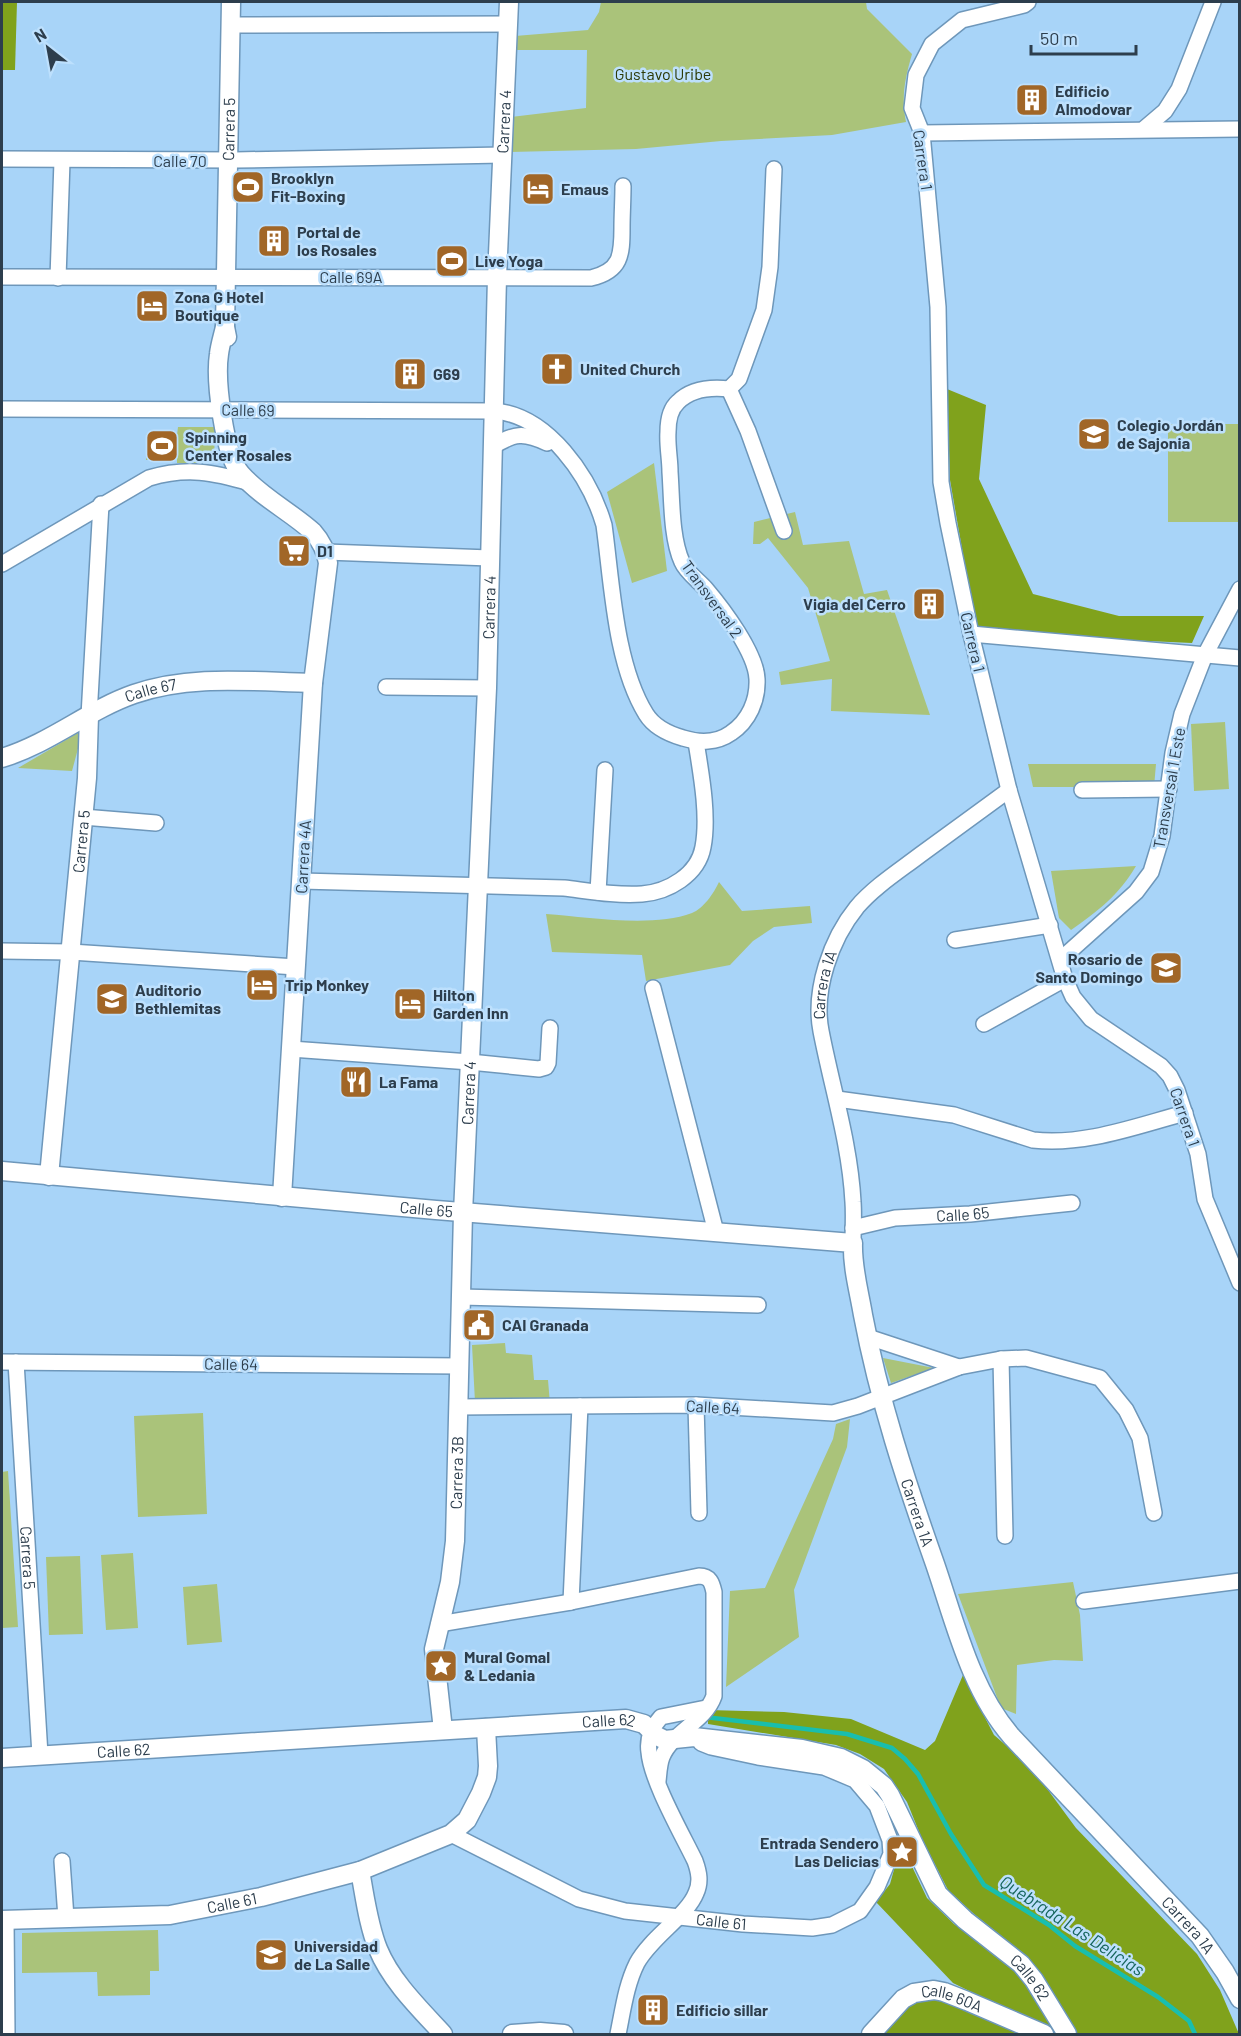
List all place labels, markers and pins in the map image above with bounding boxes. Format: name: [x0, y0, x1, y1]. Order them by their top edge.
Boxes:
place label: Edificio Almodovar: [1055, 81, 1132, 118]
building icon: Edificio Almodovar: [1014, 82, 1050, 118]
place label: Brooklyn Fit-Boxing: [271, 168, 345, 205]
sports icon: Brooklyn Fit-Boxing: [230, 169, 266, 205]
hotel icon: Emaus: [520, 171, 556, 207]
place label: Emaus: [561, 179, 609, 198]
place label: Portal de los Rosales: [297, 222, 377, 259]
building icon: Portal de los Rosales: [256, 223, 292, 259]
sports icon: Live Yoga: [434, 243, 470, 279]
place label: Live Yoga: [475, 251, 543, 270]
place label: Zona G Hotel Boutique: [175, 287, 264, 324]
hotel icon: Zona G Hotel Boutique: [134, 288, 170, 324]
church icon: United Church: [539, 351, 575, 387]
building icon: G69: [392, 356, 428, 392]
place label: United Church: [580, 359, 680, 378]
place label: G69: [433, 364, 460, 383]
place label: Colegio Jordán de Sajonia: [1117, 415, 1224, 452]
school or university icon: Colegio Jordán de Sajonia: [1076, 416, 1112, 452]
place label: Spinning Center Rosales: [185, 427, 292, 464]
sports icon: Spinning Center Rosales: [144, 428, 180, 464]
supermarket icon: D1: [276, 533, 312, 569]
place label: D1: [317, 541, 333, 560]
building icon: Vigia del Cerro: [911, 586, 947, 622]
place label: Vigia del Cerro: [803, 594, 906, 613]
place label: Rosario de Santo Domingo: [1035, 949, 1143, 986]
school or university icon: Rosario de Santo Domingo: [1148, 950, 1184, 986]
hotel icon: Trip Monkey: [244, 967, 280, 1003]
place label: Trip Monkey: [285, 975, 369, 994]
place label: Auditorio Bethlemitas: [135, 980, 221, 1017]
school or university icon: Auditorio Bethlemitas: [94, 981, 130, 1017]
place label: Hilton Garden Inn: [433, 985, 509, 1022]
hotel icon: Hilton Garden Inn: [392, 986, 428, 1022]
restaurant icon: La Fama: [338, 1064, 374, 1100]
place label: La Fama: [379, 1072, 438, 1091]
public building icon: CAI Granada: [461, 1307, 497, 1343]
place label: CAI Granada: [502, 1315, 589, 1334]
place label: Mural Gomal & Ledania: [464, 1647, 550, 1684]
place icon: Mural Gomal & Ledania: [423, 1648, 459, 1684]
place label: Entrada Sendero Las Delicias: [760, 1833, 879, 1870]
place icon: Entrada Sendero Las Delicias: [884, 1834, 920, 1870]
place label: Universidad de La Salle: [294, 1936, 378, 1973]
school or university icon: Universidad de La Salle: [253, 1937, 289, 1973]
building icon: Edificio sillar: [635, 1992, 671, 2028]
place label: Edificio sillar: [676, 2000, 768, 2019]

